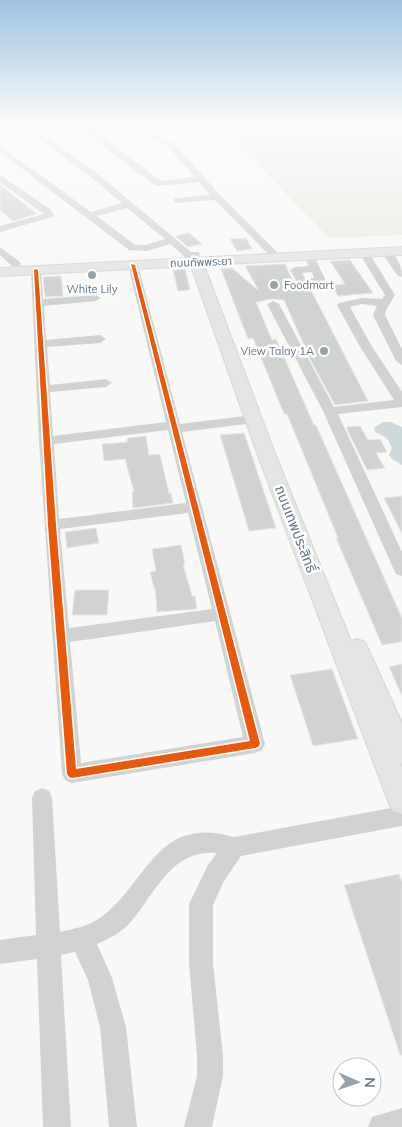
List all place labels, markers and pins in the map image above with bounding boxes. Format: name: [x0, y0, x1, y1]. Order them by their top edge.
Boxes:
marker: White Lily: [86, 269, 98, 281]
place label: Foodmart: [284, 278, 334, 292]
marker: Foodmart: [268, 279, 280, 291]
place label: White Lily: [66, 282, 118, 296]
place label: View Talay 1A: [240, 344, 314, 358]
marker: View Talay 1A: [318, 345, 330, 357]

